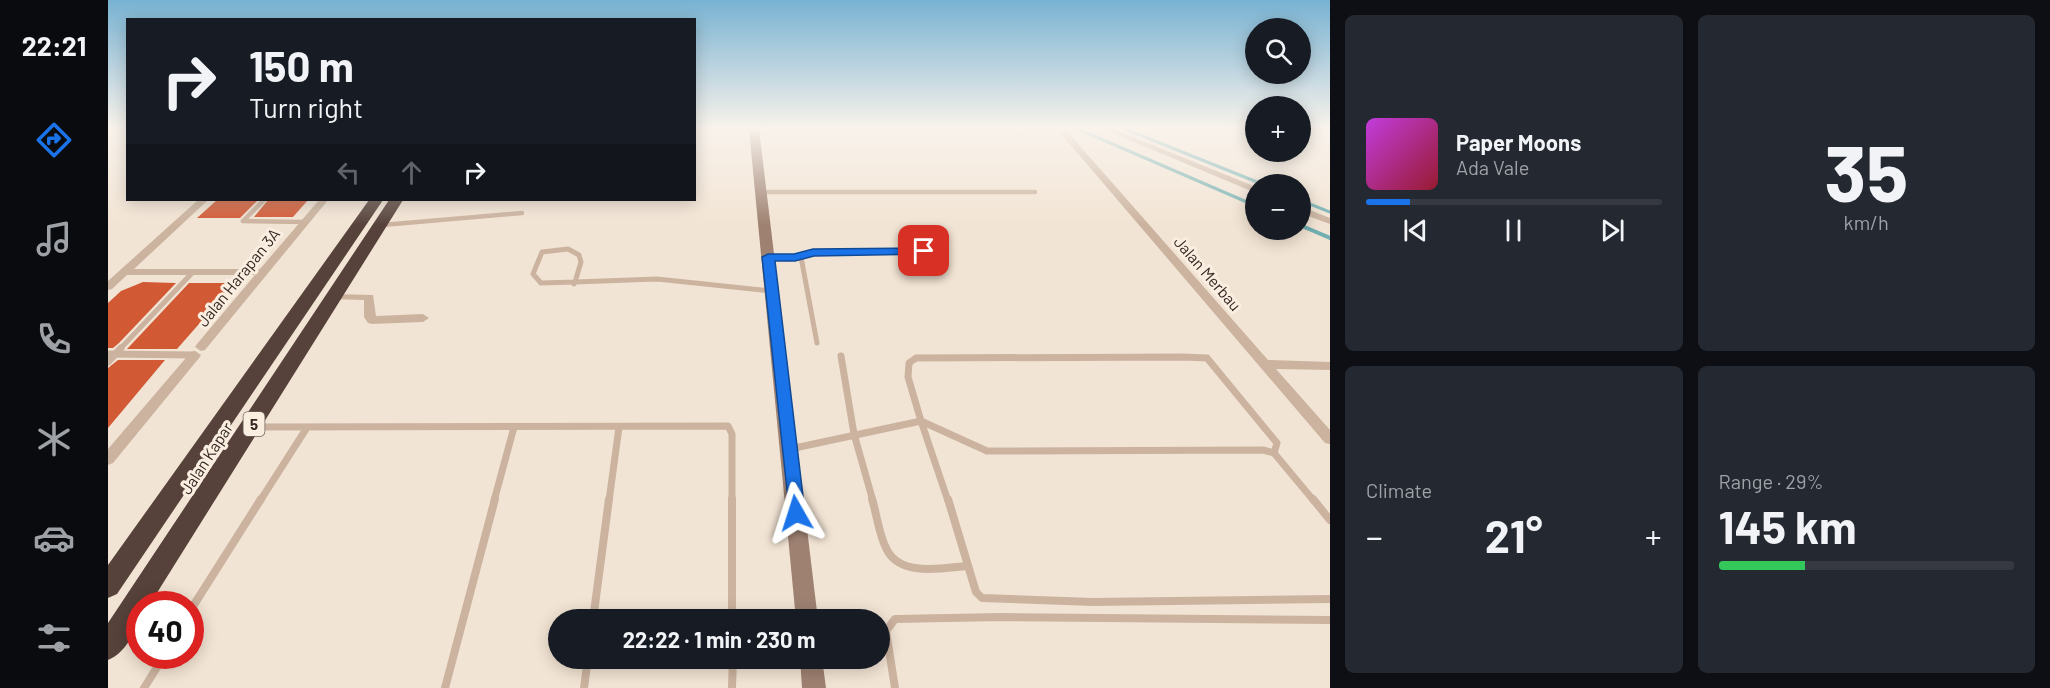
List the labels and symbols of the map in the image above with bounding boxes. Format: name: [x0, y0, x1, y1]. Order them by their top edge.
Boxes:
street label: Jalan Harapan 3A: [193, 224, 283, 330]
pin: [898, 225, 949, 276]
street label: Jalan Merbau: [1171, 232, 1245, 314]
road number: 5: [244, 412, 264, 436]
street label: Jalan Kapar: [176, 418, 236, 498]
position arrow: [764, 481, 828, 545]
speed limit sign: 40: [126, 591, 204, 669]

